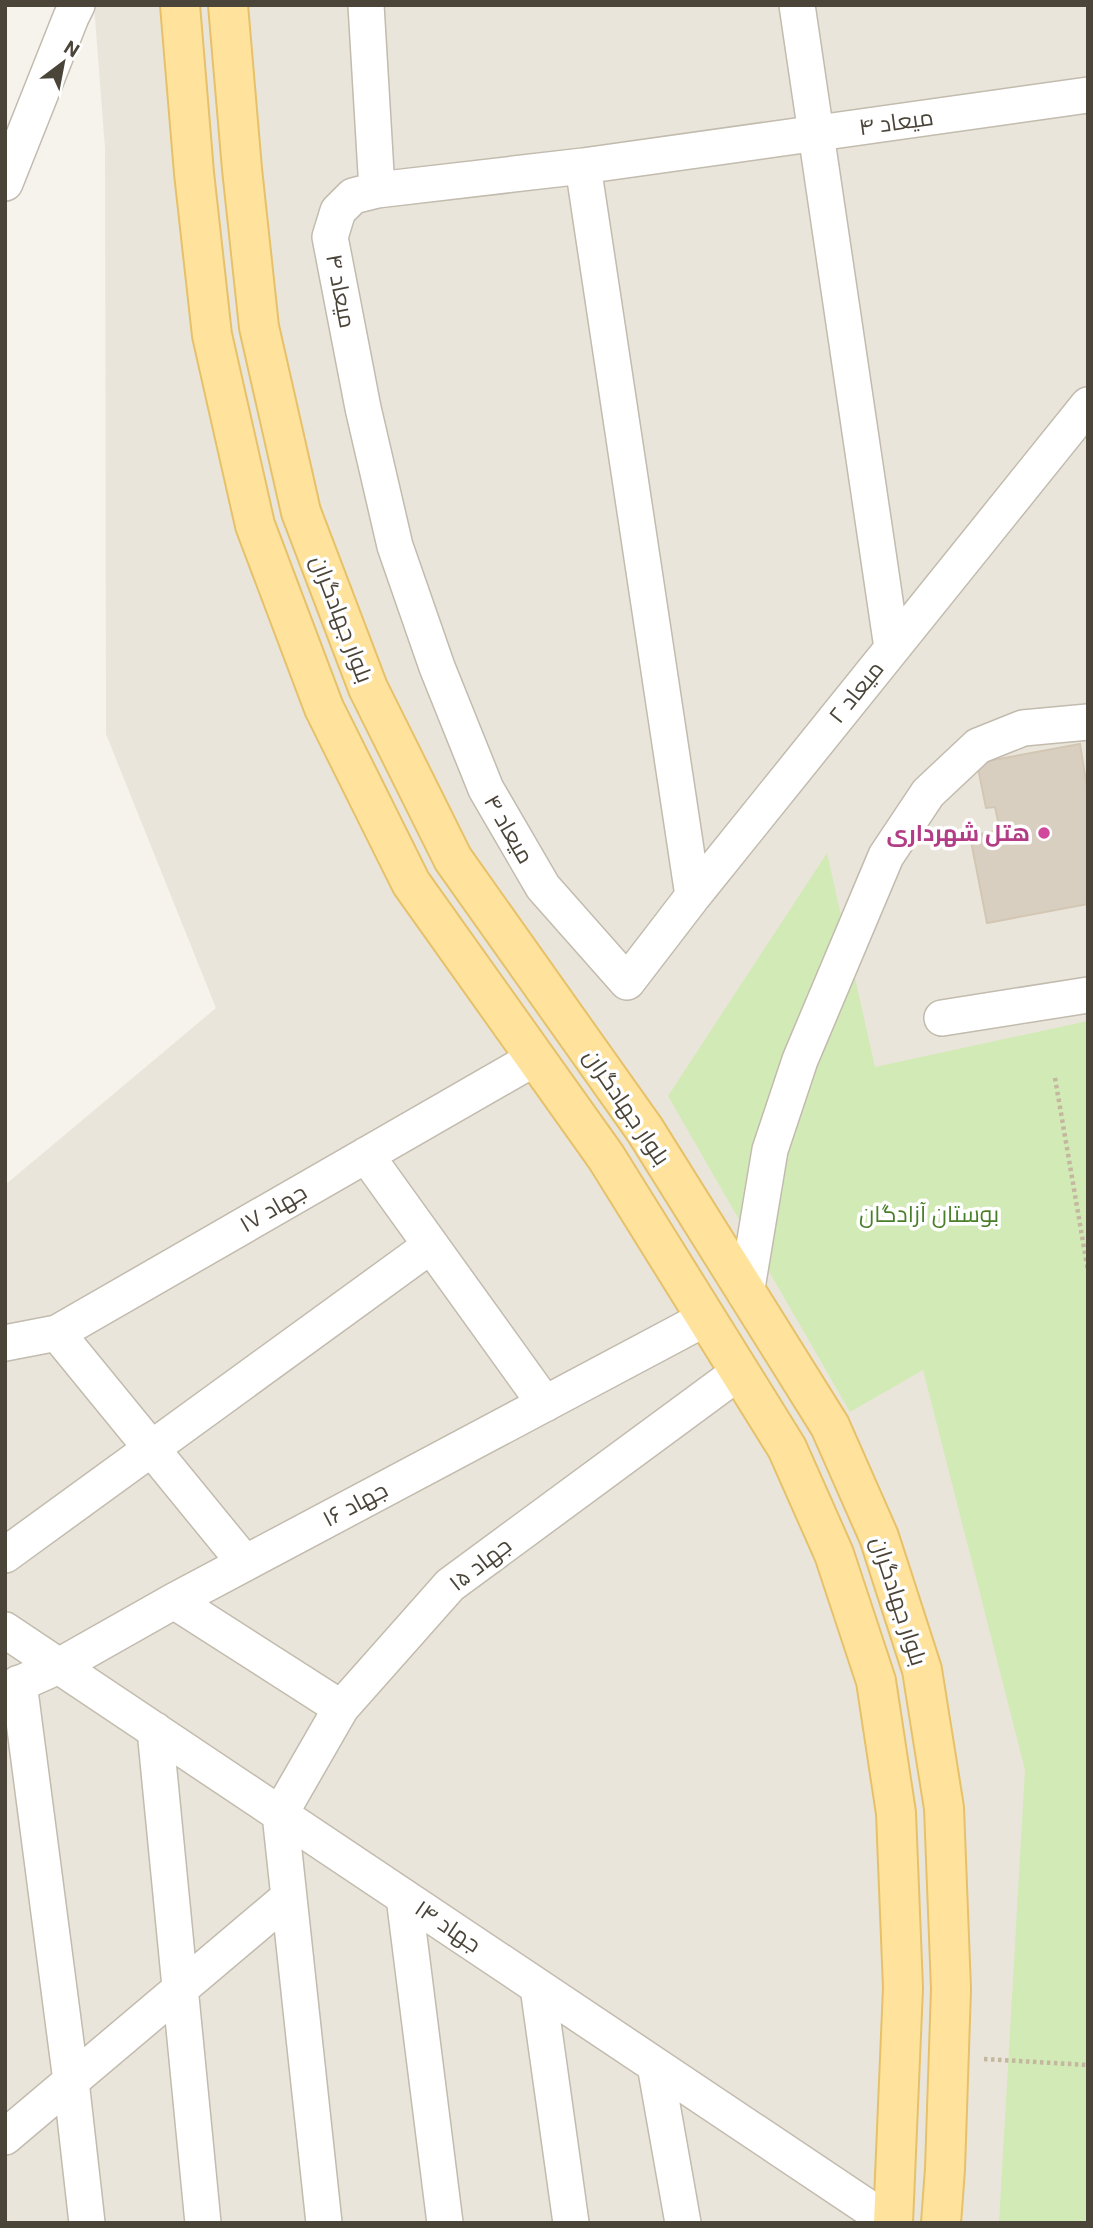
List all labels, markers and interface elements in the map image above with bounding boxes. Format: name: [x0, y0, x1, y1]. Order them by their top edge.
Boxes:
north arrow: [28, 28, 98, 98]
text: N: [60, 36, 84, 62]
street label: میعاد ۴: [857, 104, 935, 141]
street label: میعاد ۴: [320, 252, 361, 331]
street label: بلوار جهادگران: [305, 552, 378, 687]
street label: میعاد ۲: [823, 656, 890, 729]
street label: میعاد ۴: [478, 790, 539, 868]
place label: هتل شهرداری: [886, 820, 1030, 847]
marker: هتل شهرداری: [1036, 825, 1052, 841]
street label: بلوار جهادگران: [578, 1044, 675, 1170]
street label: جهاد ۱۷: [235, 1178, 312, 1238]
park label: بوستان آزادگان: [859, 1201, 999, 1228]
street label: جهاد ۱۶: [318, 1476, 392, 1533]
street label: جهاد ۱۵: [444, 1532, 517, 1597]
street label: بلوار جهادگران: [865, 1533, 932, 1669]
street label: جهاد ۱۴: [410, 1895, 486, 1958]

